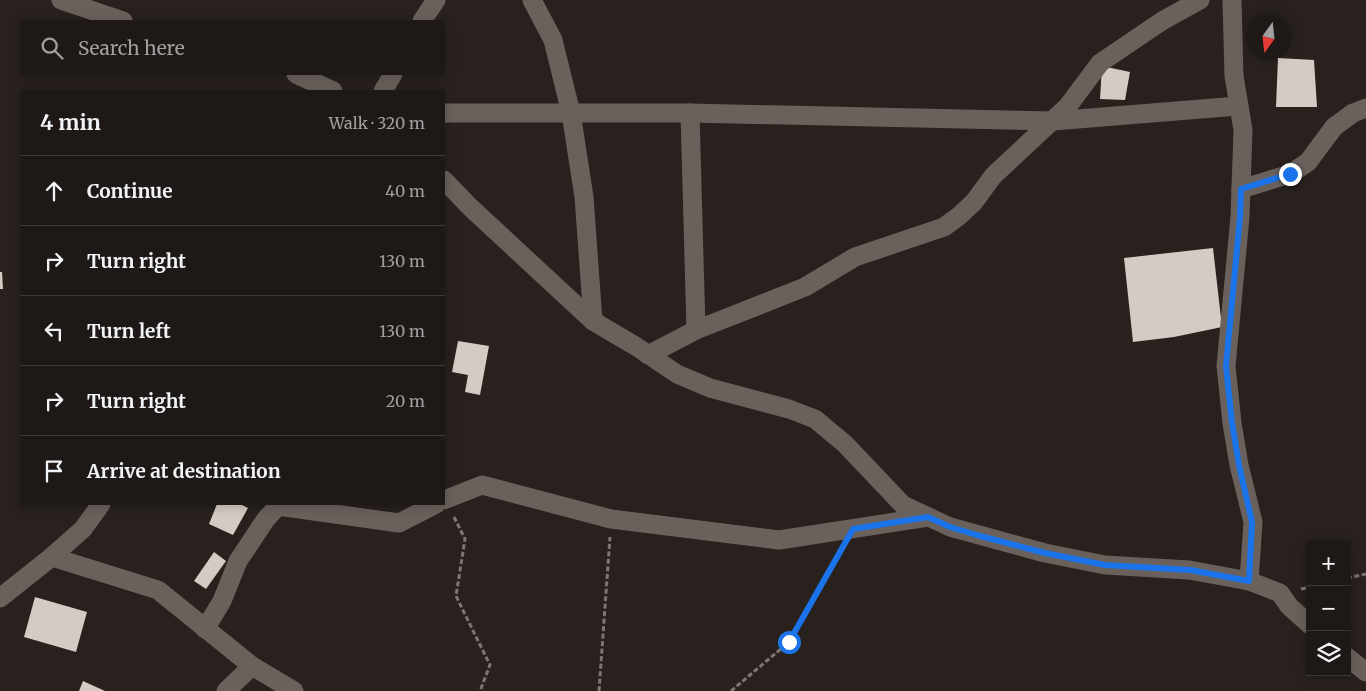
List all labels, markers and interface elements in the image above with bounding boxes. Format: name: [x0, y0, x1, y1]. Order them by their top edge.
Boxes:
north arrow: [1246, 15, 1291, 60]
search box: [20, 20, 445, 75]
icon: search: [38, 34, 66, 62]
text: Search here: [78, 36, 185, 60]
text: 4 min: [40, 109, 101, 136]
text: Walk · 320 m: [329, 113, 425, 133]
route end: [1279, 163, 1302, 186]
icon: ahead: [40, 177, 68, 205]
text: Continue: [87, 179, 173, 203]
text: 40 m: [385, 181, 425, 201]
icon: right: [40, 247, 68, 275]
text: Turn right: [87, 249, 186, 273]
text: 130 m: [379, 251, 425, 271]
icon: left: [40, 317, 68, 345]
text: Turn left: [87, 319, 171, 343]
text: 130 m: [379, 321, 425, 341]
icon: right: [40, 387, 68, 415]
text: Turn right: [87, 389, 186, 413]
text: 20 m: [386, 391, 425, 411]
icon: arrive: [40, 457, 68, 485]
text: Arrive at destination: [87, 459, 281, 483]
map controls: [1306, 541, 1351, 676]
button: +: [1306, 541, 1351, 586]
button: −: [1306, 586, 1351, 631]
route start: [778, 631, 801, 654]
button: layers: [1306, 631, 1351, 676]

